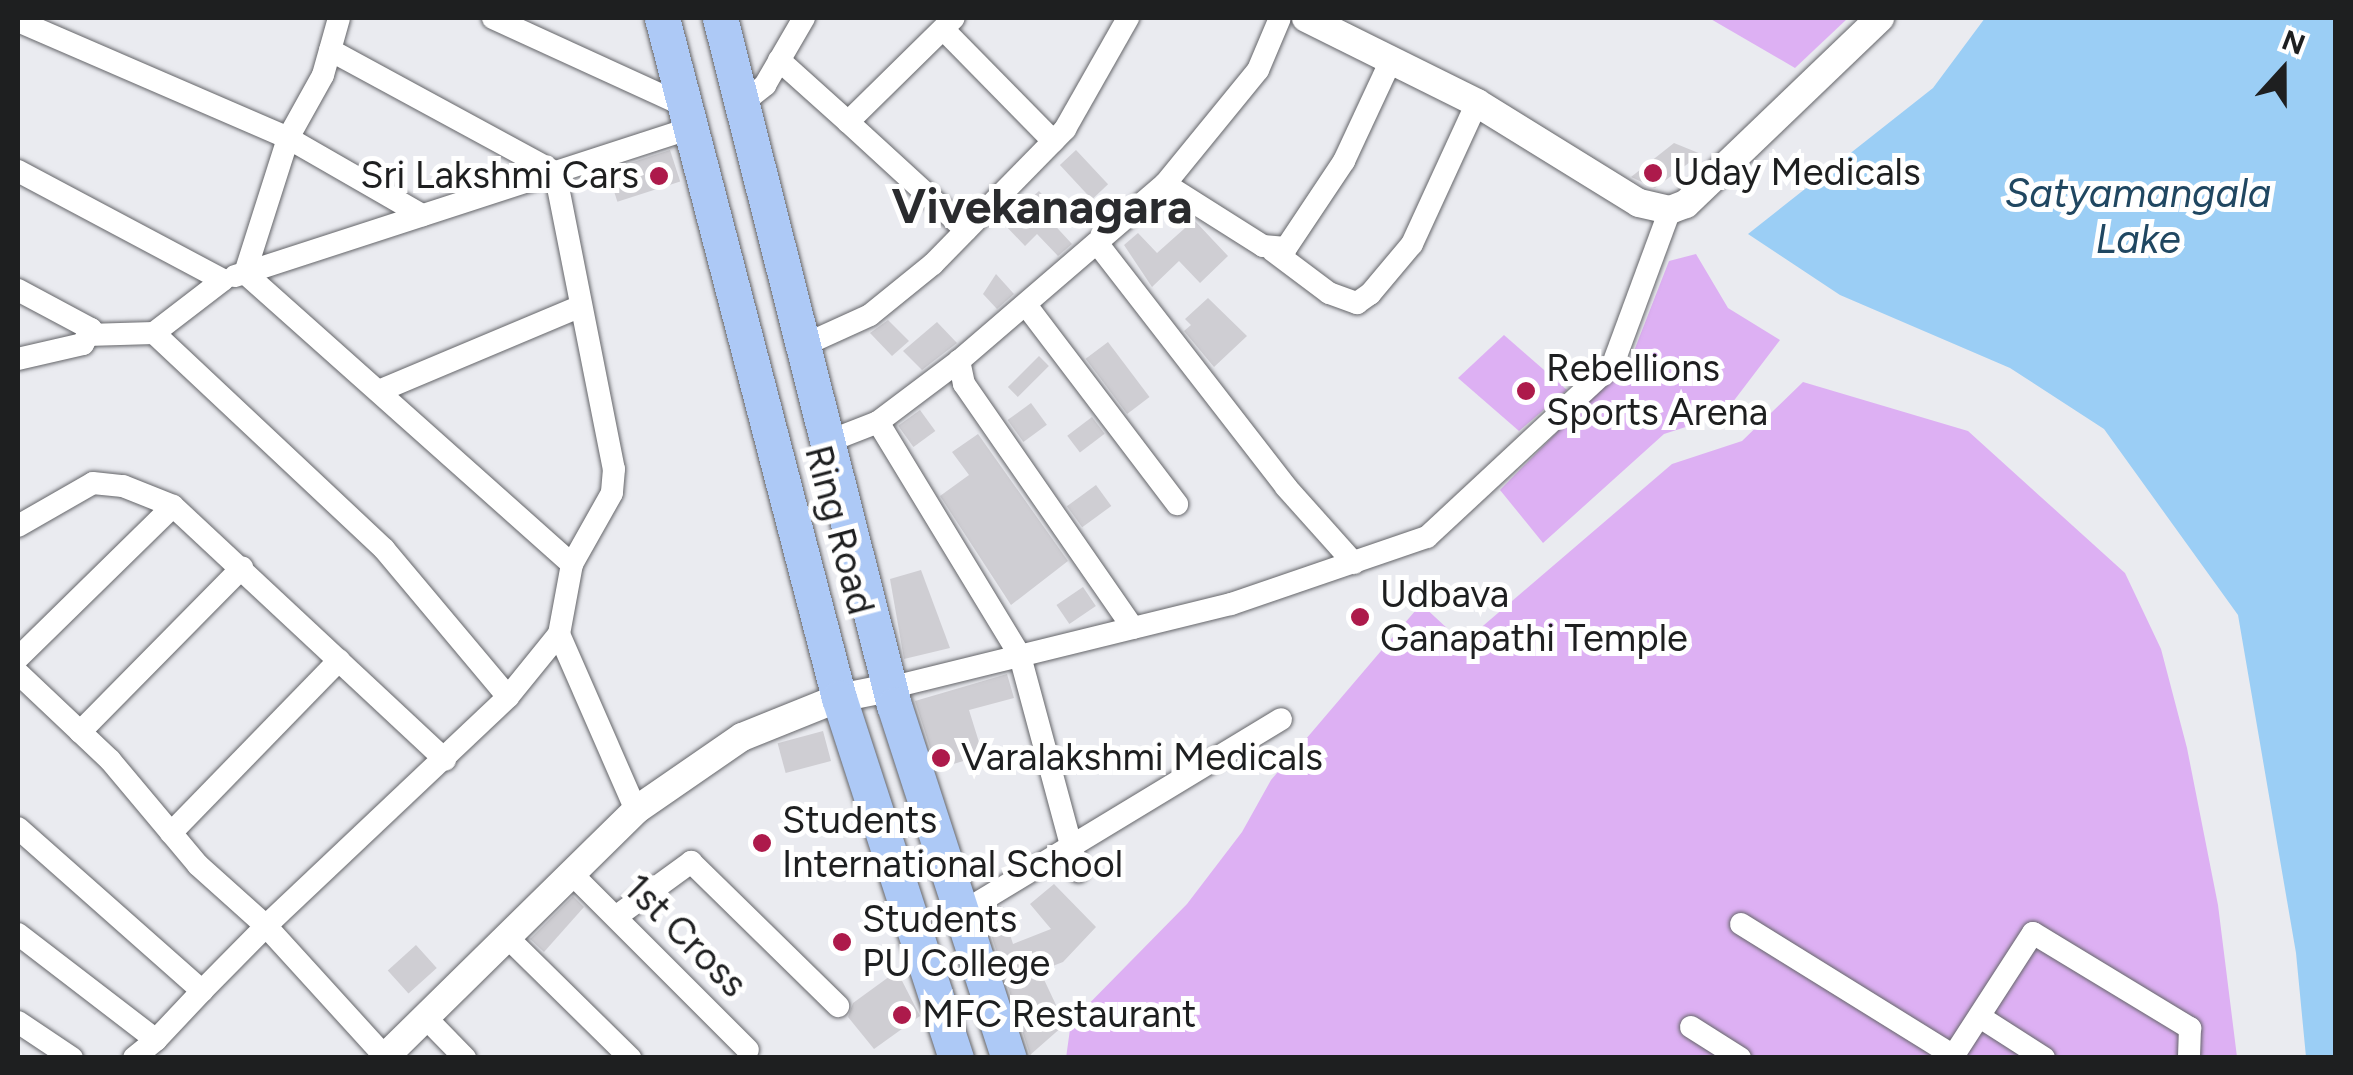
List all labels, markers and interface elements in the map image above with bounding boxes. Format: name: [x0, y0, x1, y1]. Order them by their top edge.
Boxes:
north arrow: [2233, 20, 2333, 120]
text: N: [2278, 22, 2310, 62]
place label: Uday Medicals: [1673, 150, 1921, 196]
place label: Sri Lakshmi Cars: [360, 153, 639, 199]
marker: Uday Medicals: [1642, 162, 1664, 184]
marker: Sri Lakshmi Cars: [648, 165, 670, 187]
water label: Satyamangala Lake: [2005, 169, 2271, 263]
district label: Vivekanagara: [892, 178, 1192, 236]
place label: Rebellions Sports Arena: [1546, 346, 1768, 436]
marker: Rebellions Sports Arena: [1515, 380, 1537, 402]
street label: Ring Road: [795, 441, 883, 619]
place label: Udbava Ganapathi Temple: [1380, 572, 1688, 662]
marker: Udbava Ganapathi Temple: [1349, 606, 1371, 628]
place label: Varalakshmi Medicals: [961, 735, 1323, 781]
marker: Varalakshmi Medicals: [930, 747, 952, 769]
place label: Students International School: [782, 798, 1123, 888]
marker: Students International School: [751, 832, 773, 854]
street label: 1st Cross: [614, 865, 756, 1007]
place label: Students PU College: [862, 897, 1050, 986]
marker: Students PU College: [831, 931, 853, 953]
place label: MFC Restaurant: [922, 992, 1196, 1038]
marker: MFC Restaurant: [891, 1004, 913, 1026]

